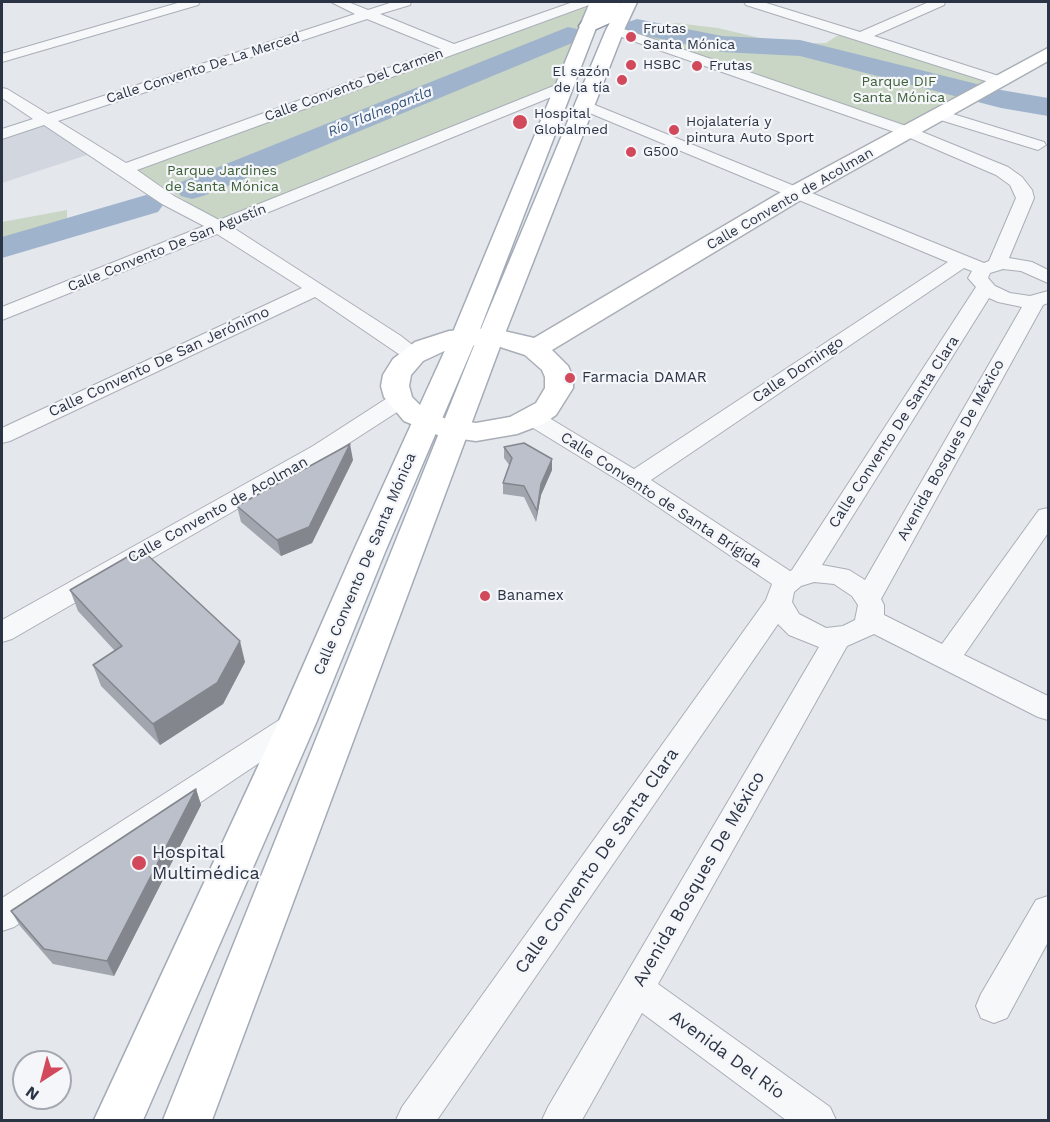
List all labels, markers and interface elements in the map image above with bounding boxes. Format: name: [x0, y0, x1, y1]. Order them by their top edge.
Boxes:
place label: Frutas Santa Mónica: [643, 21, 735, 54]
street label: Calle Convento De La Merced: [104, 29, 302, 107]
marker: Frutas Santa Mónica: [624, 30, 638, 44]
street label: Calle Convento Del Carmen: [262, 45, 446, 125]
place label: HSBC: [643, 57, 681, 73]
marker: HSBC: [624, 58, 638, 72]
place label: Frutas: [709, 58, 752, 74]
marker: Frutas: [690, 59, 704, 73]
place label: El sazón de la tía: [552, 64, 610, 96]
marker: El sazón de la tía: [615, 73, 629, 87]
park label: Parque DIF Santa Mónica: [853, 74, 945, 106]
water label: Río Tlalnepantla: [326, 83, 434, 141]
place label: Hospital Globalmed: [534, 106, 608, 138]
marker: Hospital Globalmed: [511, 113, 529, 131]
place label: Hojalatería y pintura Auto Sport: [686, 114, 814, 146]
marker: Hojalatería y pintura Auto Sport: [667, 123, 681, 137]
place label: G500: [643, 144, 679, 160]
street label: Calle Convento de Acolman: [704, 144, 876, 254]
marker: G500: [624, 145, 638, 159]
park label: Parque Jardines de Santa Mónica: [165, 163, 279, 196]
street label: Calle Convento De San Agustín: [65, 200, 269, 296]
street label: Calle Convento De San Jerónimo: [46, 303, 272, 421]
street label: Calle Domingo: [749, 333, 847, 407]
street label: Calle Convento De Santa Clara: [825, 333, 963, 531]
street label: Avenida Bosques De México: [894, 356, 1008, 544]
place label: Farmacia DAMAR: [582, 369, 707, 387]
marker: Farmacia DAMAR: [563, 371, 577, 385]
street label: Calle Convento de Santa Brígida: [557, 428, 765, 572]
street label: Calle Convento De Santa Mónica: [310, 450, 420, 678]
street label: Calle Convento de Acolman: [125, 453, 311, 567]
place label: Banamex: [497, 587, 564, 605]
marker: Banamex: [478, 589, 492, 603]
street label: Calle Convento De Santa Clara: [511, 744, 683, 978]
street label: Avenida Bosques De México: [628, 767, 770, 991]
place label: Hospital Multimédica: [152, 842, 260, 884]
marker: Hospital Multimédica: [130, 854, 148, 872]
street label: Avenida Del Río: [665, 1006, 789, 1104]
north arrow: [12, 1050, 72, 1110]
text: N: [22, 1082, 43, 1105]

